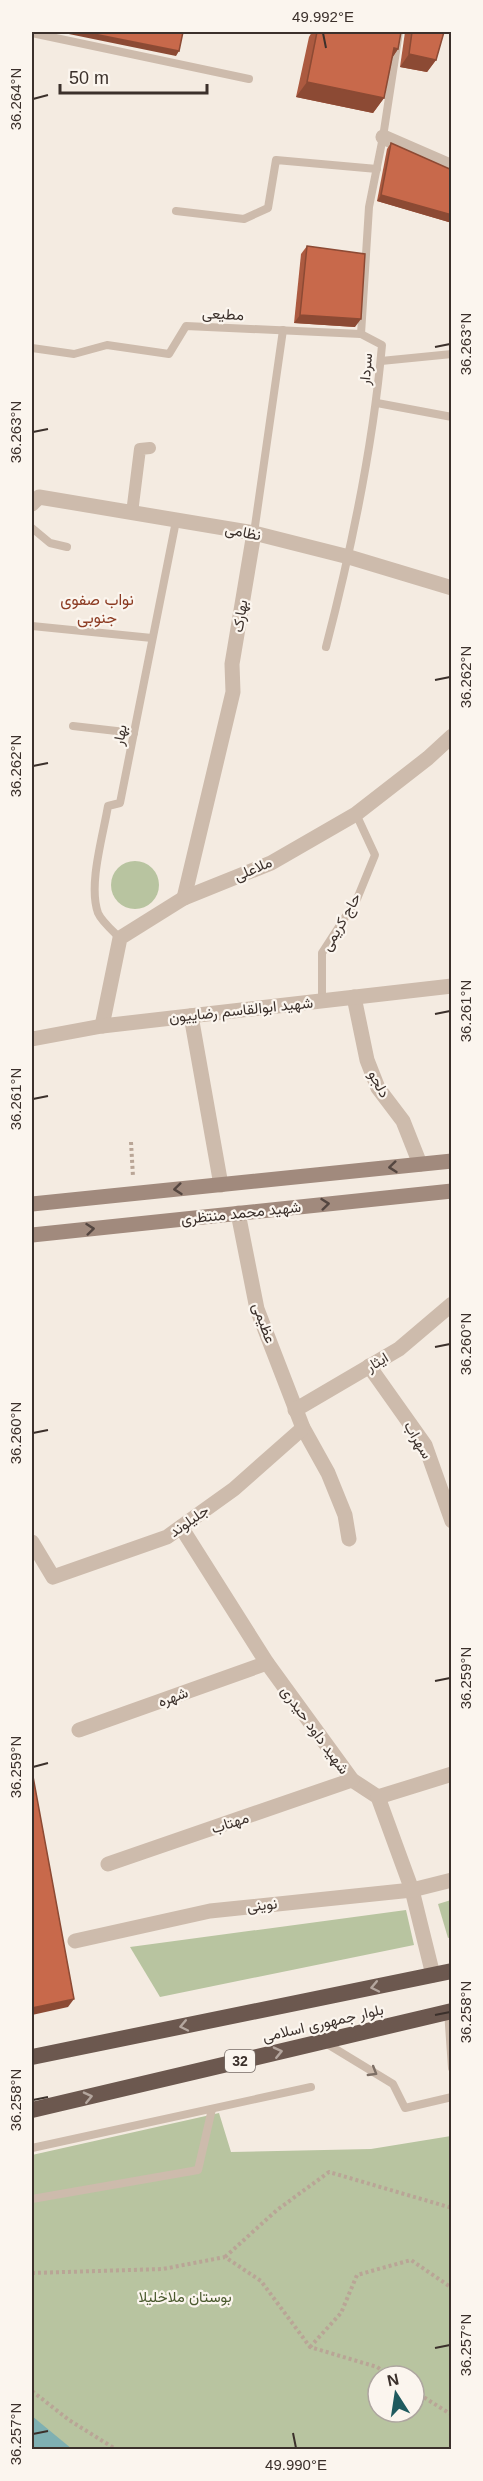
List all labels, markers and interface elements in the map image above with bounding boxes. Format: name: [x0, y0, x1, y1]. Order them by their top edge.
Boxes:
text: 49.992°E: [292, 8, 354, 25]
scale bar: [60, 57, 207, 95]
text: 36.264°N: [7, 68, 24, 130]
text: 50 m: [69, 68, 109, 88]
street label: مطیعی: [202, 304, 244, 325]
text: 36.263°N: [457, 313, 474, 375]
street label: سردار: [356, 352, 376, 387]
text: 36.263°N: [7, 401, 24, 463]
street label: نظامی: [223, 520, 263, 545]
district label: نواب صفوی جنوبی: [60, 591, 134, 628]
street label: بهارک: [229, 598, 251, 634]
text: 36.262°N: [457, 646, 474, 708]
street label: بهار: [109, 723, 131, 748]
text: 36.262°N: [7, 735, 24, 797]
street label: ملاعلی: [231, 853, 275, 886]
street label: حاج کریمی: [317, 890, 366, 955]
text: 36.261°N: [457, 980, 474, 1042]
street label: شهید ابوالقاسم رضاییون: [168, 993, 314, 1028]
street label: دلجو: [364, 1067, 394, 1101]
text: 36.261°N: [7, 1068, 24, 1130]
one-way arrow: [389, 1160, 398, 1173]
one-way arrow: [174, 1182, 183, 1195]
street label: شهید محمد منتظری: [180, 1198, 302, 1229]
one-way arrow: [321, 1198, 330, 1211]
one-way arrow: [85, 1223, 94, 1236]
street label: عظیمی: [247, 1300, 280, 1346]
text: 36.260°N: [457, 1313, 474, 1375]
street label: ایثار: [362, 1348, 391, 1376]
text: 36.260°N: [7, 1402, 24, 1464]
street label: سهراب: [400, 1418, 436, 1462]
street label: جلیلوند: [166, 1501, 212, 1541]
text: 36.259°N: [457, 1647, 474, 1709]
street label: شهید داود حیدری: [276, 1682, 353, 1778]
street label: شهره: [155, 1683, 191, 1711]
text: 36.259°N: [7, 1736, 24, 1798]
street label: مهتاب: [209, 1809, 251, 1837]
street label: نوینی: [246, 1894, 278, 1917]
one-way arrow: [370, 1980, 380, 1993]
text: 36.258°N: [457, 1981, 474, 2043]
street label: بلوار جمهوری اسلامی: [261, 2000, 386, 2047]
one-way arrow: [179, 2019, 189, 2032]
one-way arrow: [273, 2046, 283, 2059]
road number: 32: [225, 2050, 255, 2072]
one-way arrow: [367, 2065, 377, 2077]
text: 36.258°N: [7, 2069, 24, 2131]
one-way arrow: [83, 2091, 93, 2104]
park label: بوستان ملاخلیلا: [138, 2288, 232, 2306]
text: 36.257°N: [457, 2314, 474, 2376]
north arrow: [366, 2364, 426, 2424]
text: N: [386, 2370, 400, 2389]
text: 36.257°N: [7, 2403, 24, 2465]
text: 49.990°E: [265, 2456, 327, 2473]

